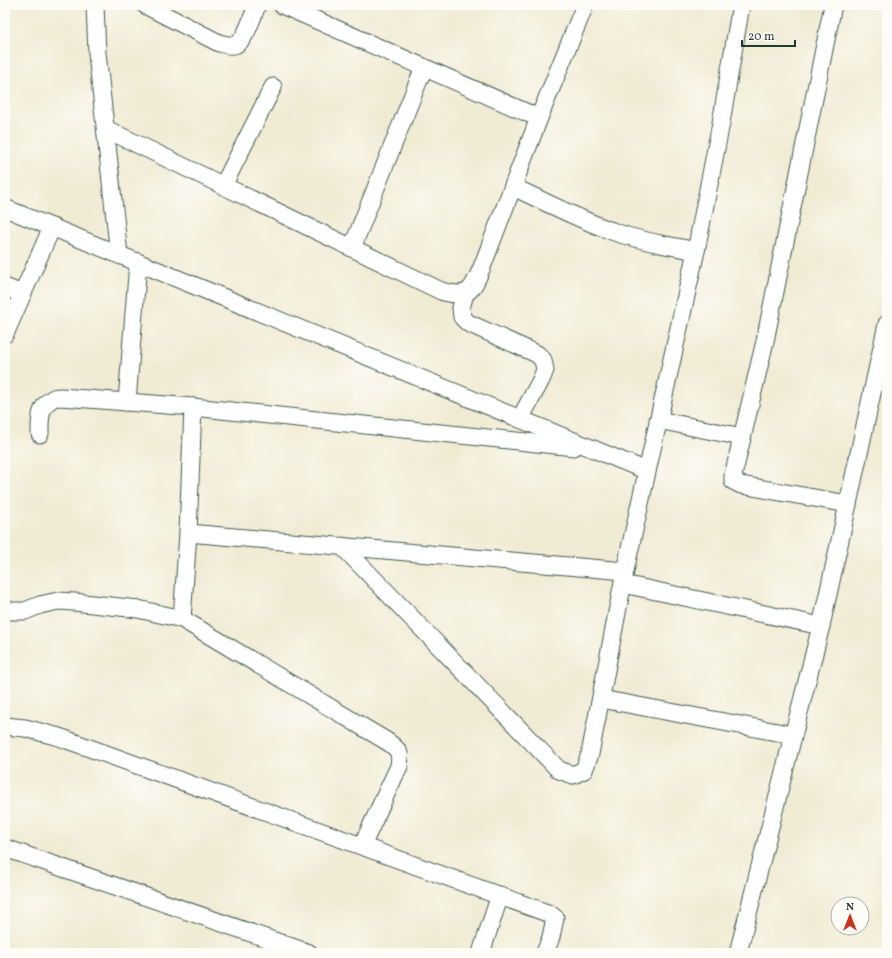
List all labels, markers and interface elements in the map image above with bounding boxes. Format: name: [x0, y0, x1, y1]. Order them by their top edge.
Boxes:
scale bar: [742, 22, 795, 48]
text: 20 m: [748, 29, 775, 45]
north arrow: [830, 896, 870, 936]
text: N: [846, 900, 854, 915]

